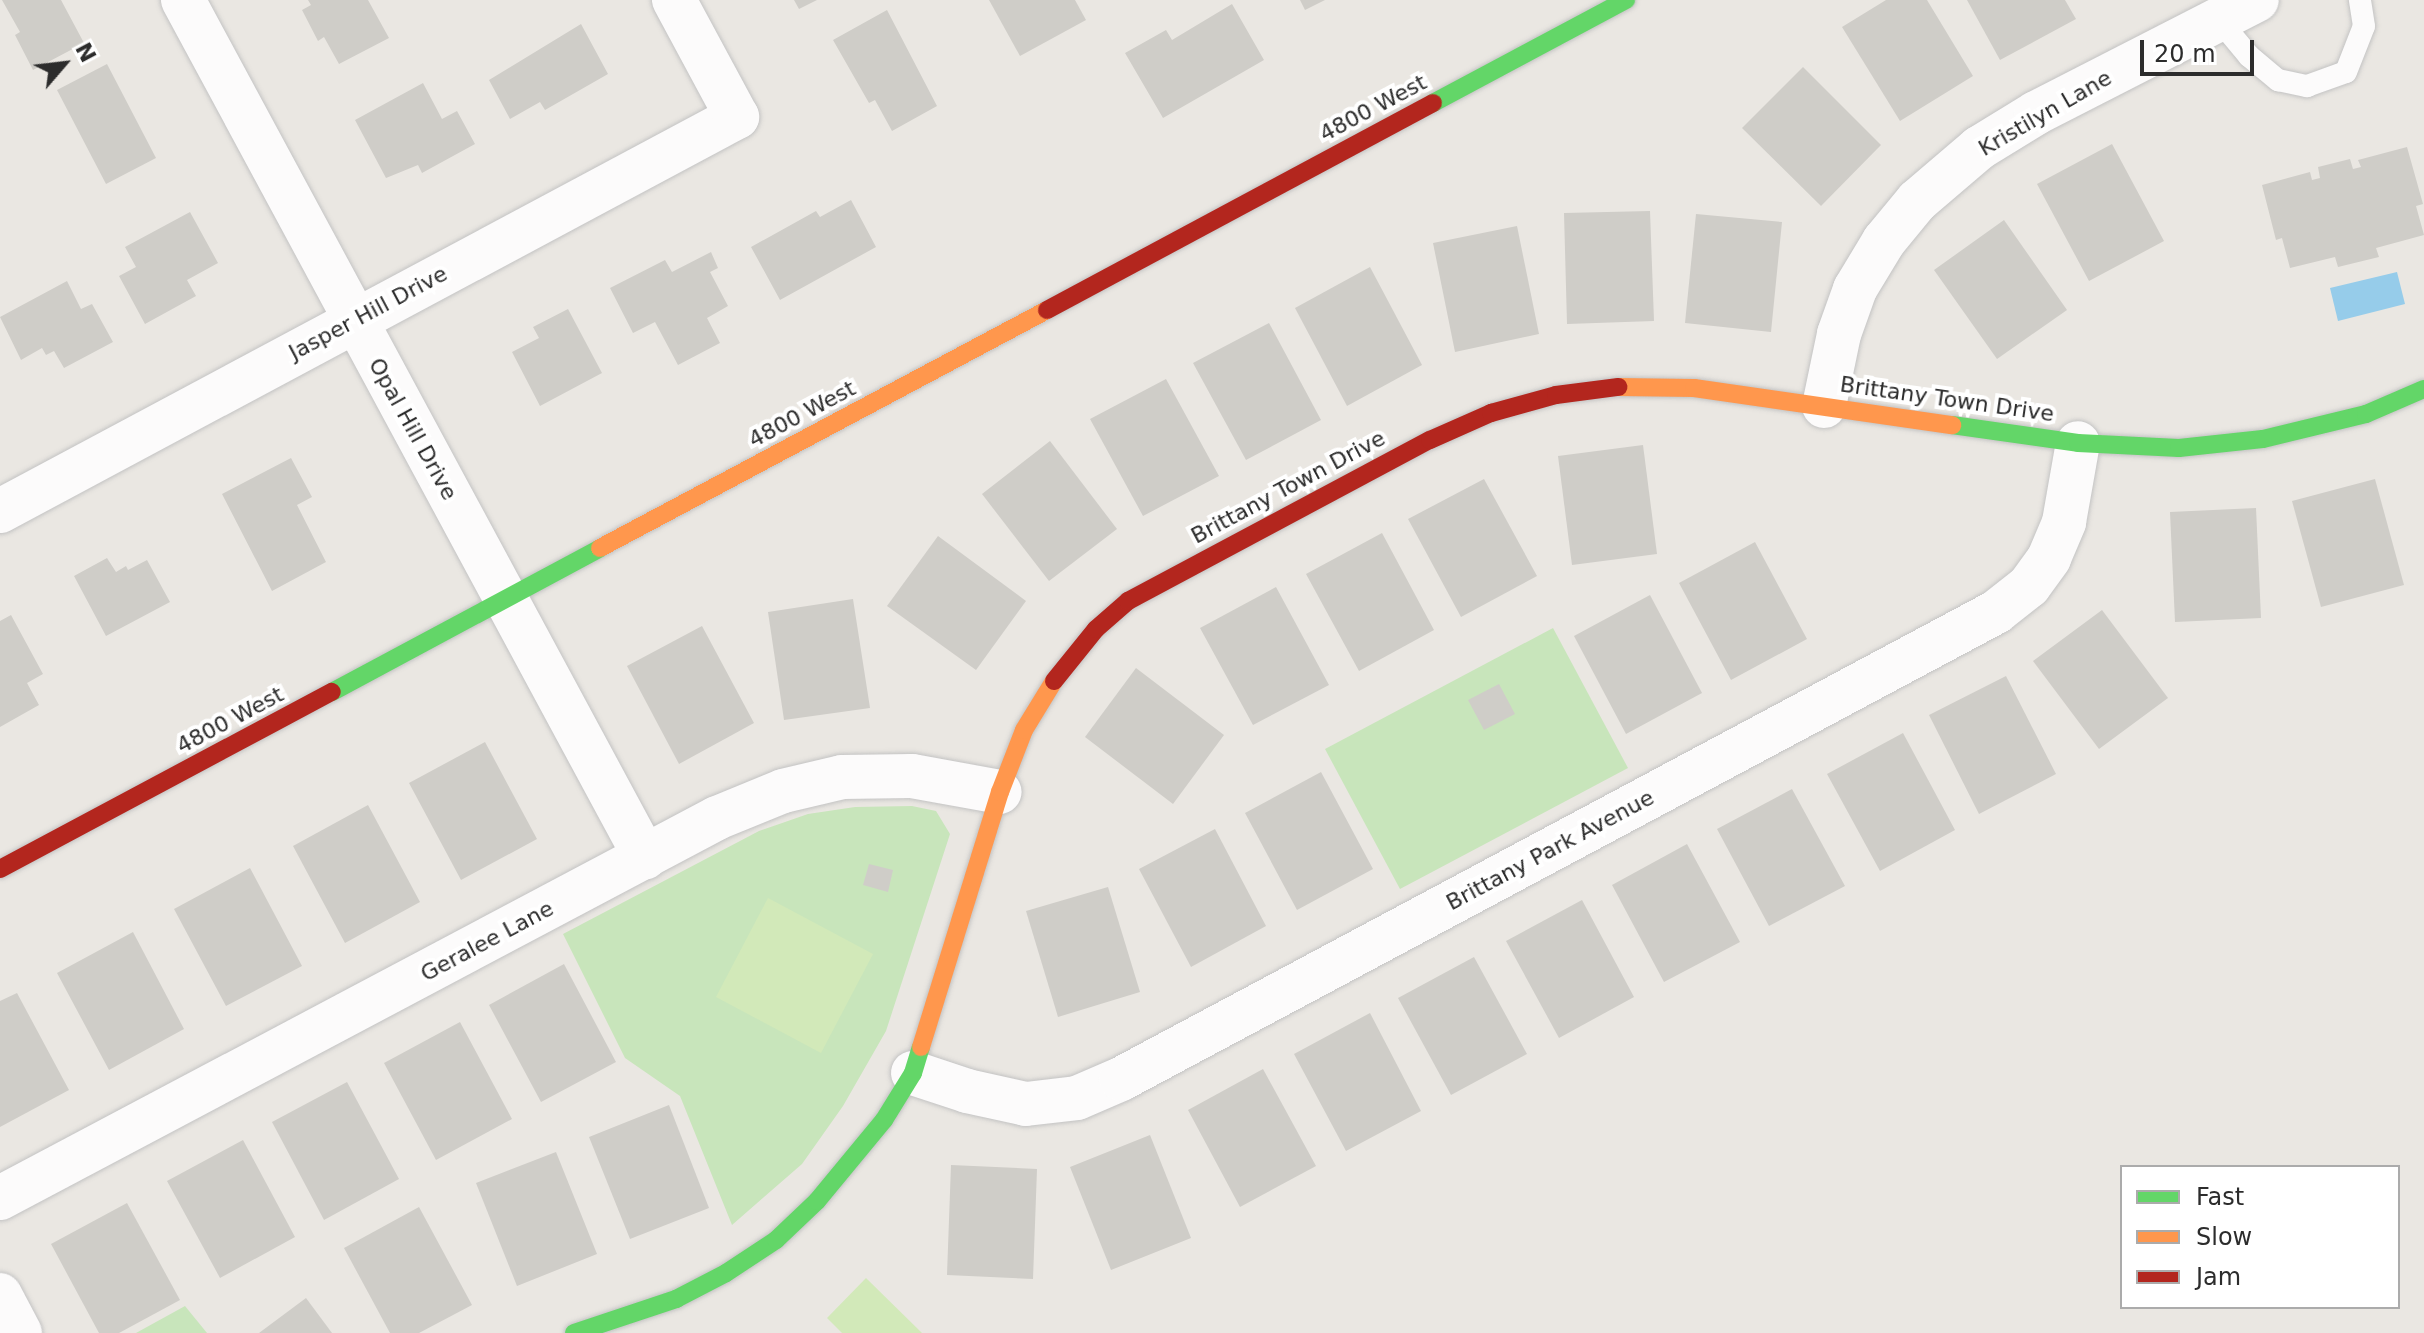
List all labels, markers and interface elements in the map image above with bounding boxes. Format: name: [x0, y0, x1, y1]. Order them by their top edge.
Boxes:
north arrow: [24, 24, 104, 104]
scale bar: [2144, 24, 2258, 74]
text: N: [70, 38, 101, 66]
text: 20 m: [2154, 40, 2216, 68]
street label: Kristilyn Lane: [1974, 64, 2116, 162]
street label: 4800 West: [1315, 69, 1431, 147]
street label: Jasper Hill Drive: [284, 260, 452, 366]
street label: Opal Hill Drive: [363, 353, 463, 505]
street label: Brittany Town Drive: [1838, 371, 2056, 427]
street label: 4800 West: [744, 375, 860, 453]
street label: Brittany Town Drive: [1187, 425, 1389, 549]
street label: 4800 West: [172, 681, 288, 759]
street label: Brittany Park Avenue: [1442, 784, 1658, 916]
street label: Geralee Lane: [416, 895, 558, 987]
legend: [2120, 1165, 2400, 1309]
text: Fast: [2196, 1183, 2244, 1211]
text: Slow: [2196, 1223, 2252, 1251]
text: Jam: [2196, 1263, 2241, 1291]

